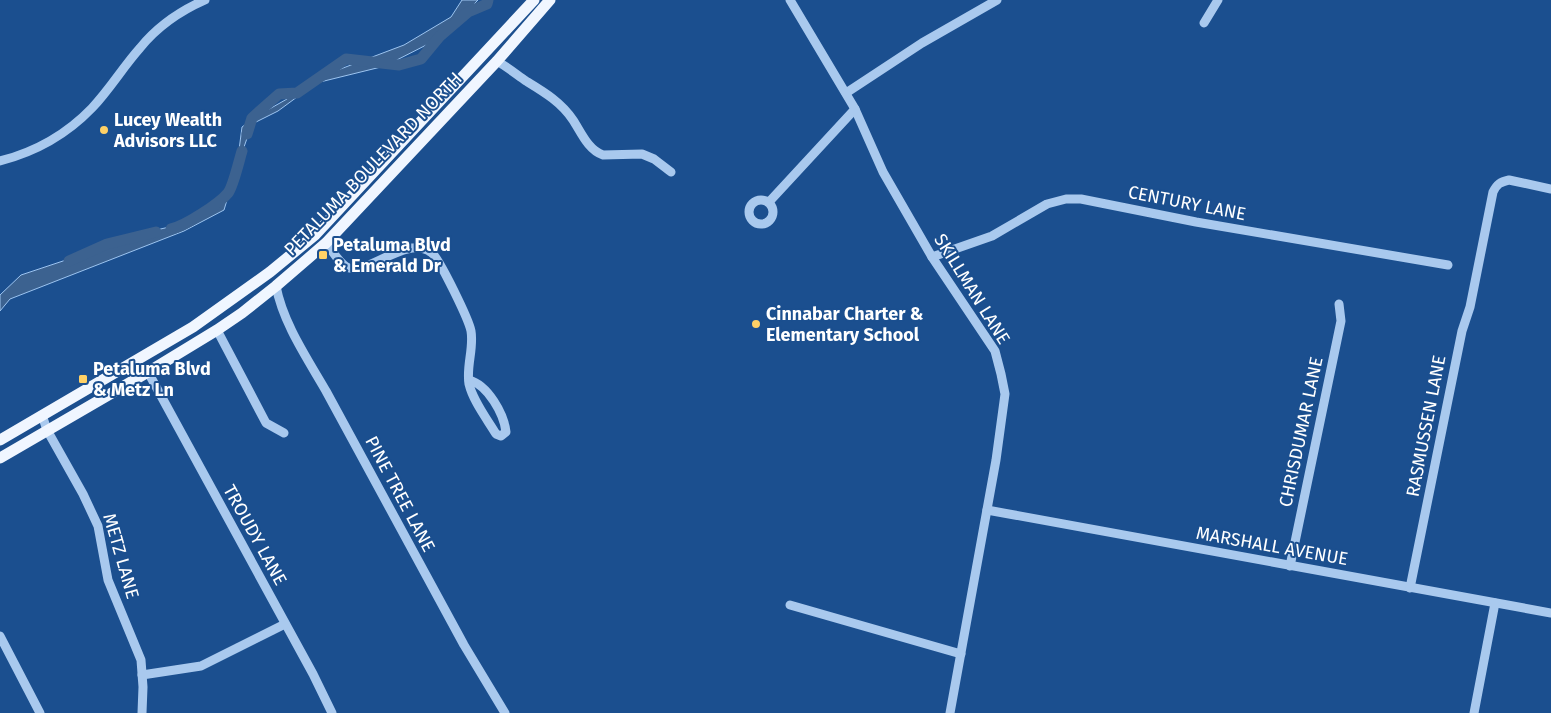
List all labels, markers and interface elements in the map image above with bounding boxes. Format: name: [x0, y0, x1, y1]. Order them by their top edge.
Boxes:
street label: PETALUMA BOULEVARD NORTH: [280, 68, 466, 260]
place label: Lucey Wealth Advisors LLC: [113, 109, 222, 152]
marker: Lucey Wealth Advisors LLC: [98, 124, 110, 136]
street label: CENTURY LANE: [1126, 181, 1248, 225]
street label: SKILLMAN LANE: [929, 230, 1015, 348]
place label: Petaluma Blvd & Emerald Dr: [333, 234, 451, 277]
marker: Petaluma Blvd & Emerald Dr: [317, 249, 329, 261]
place label: Cinnabar Charter & Elementary School: [766, 303, 924, 346]
marker: Cinnabar Charter & Elementary School: [750, 318, 762, 330]
street label: RASMUSSEN LANE: [1401, 353, 1451, 499]
street label: CHRISDUMAR LANE: [1274, 355, 1328, 509]
place label: Petaluma Blvd & Metz Ln: [93, 358, 211, 401]
marker: Petaluma Blvd & Metz Ln: [77, 373, 89, 385]
street label: PINE TREE LANE: [360, 432, 440, 556]
street label: TROUDY LANE: [218, 481, 292, 589]
street label: METZ LANE: [98, 511, 144, 601]
street label: MARSHALL AVENUE: [1194, 522, 1350, 570]

